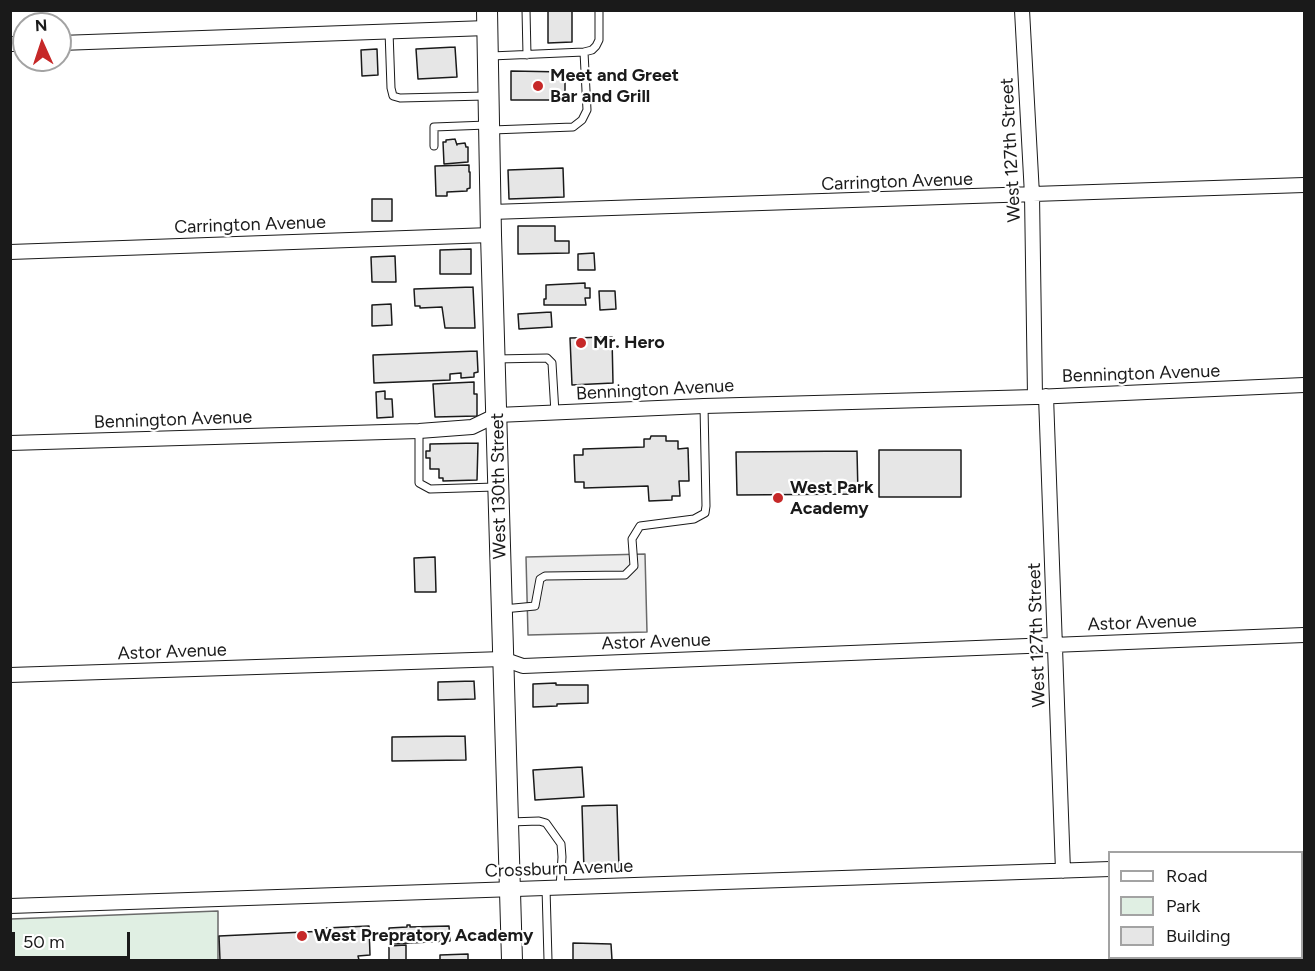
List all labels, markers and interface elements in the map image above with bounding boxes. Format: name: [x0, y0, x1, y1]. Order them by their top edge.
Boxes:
north arrow: [12, 12, 72, 72]
text: N: [34, 16, 48, 35]
place label: Meet and Greet Bar and Grill: [550, 65, 679, 107]
street label: West 127th Street: [996, 77, 1026, 223]
marker: Meet and Greet Bar and Grill: [531, 79, 545, 93]
street label: Carrington Avenue: [821, 169, 973, 195]
street label: Carrington Avenue: [174, 212, 326, 238]
place label: Mr. Hero: [593, 332, 665, 354]
marker: Mr. Hero: [574, 336, 588, 350]
street label: Bennington Avenue: [1062, 360, 1220, 388]
street label: Bennington Avenue: [575, 375, 735, 405]
street label: Bennington Avenue: [94, 406, 252, 434]
street label: West 130th Street: [487, 413, 511, 559]
place label: West Park Academy: [790, 477, 874, 520]
marker: West Park Academy: [771, 491, 785, 505]
street label: West 127th Street: [1024, 562, 1050, 708]
street label: Astor Avenue: [1087, 610, 1197, 636]
street label: Astor Avenue: [601, 629, 711, 655]
street label: Astor Avenue: [117, 639, 227, 665]
legend: [1108, 851, 1303, 959]
street label: Crossburn Avenue: [485, 856, 633, 882]
text: Road: [1166, 865, 1207, 887]
text: Park: [1166, 895, 1200, 917]
scale bar: [15, 920, 134, 958]
place label: West Prepratory Academy: [314, 925, 533, 947]
text: Building: [1166, 925, 1231, 947]
marker: West Prepratory Academy: [295, 929, 309, 943]
text: 50 m: [23, 931, 65, 953]

